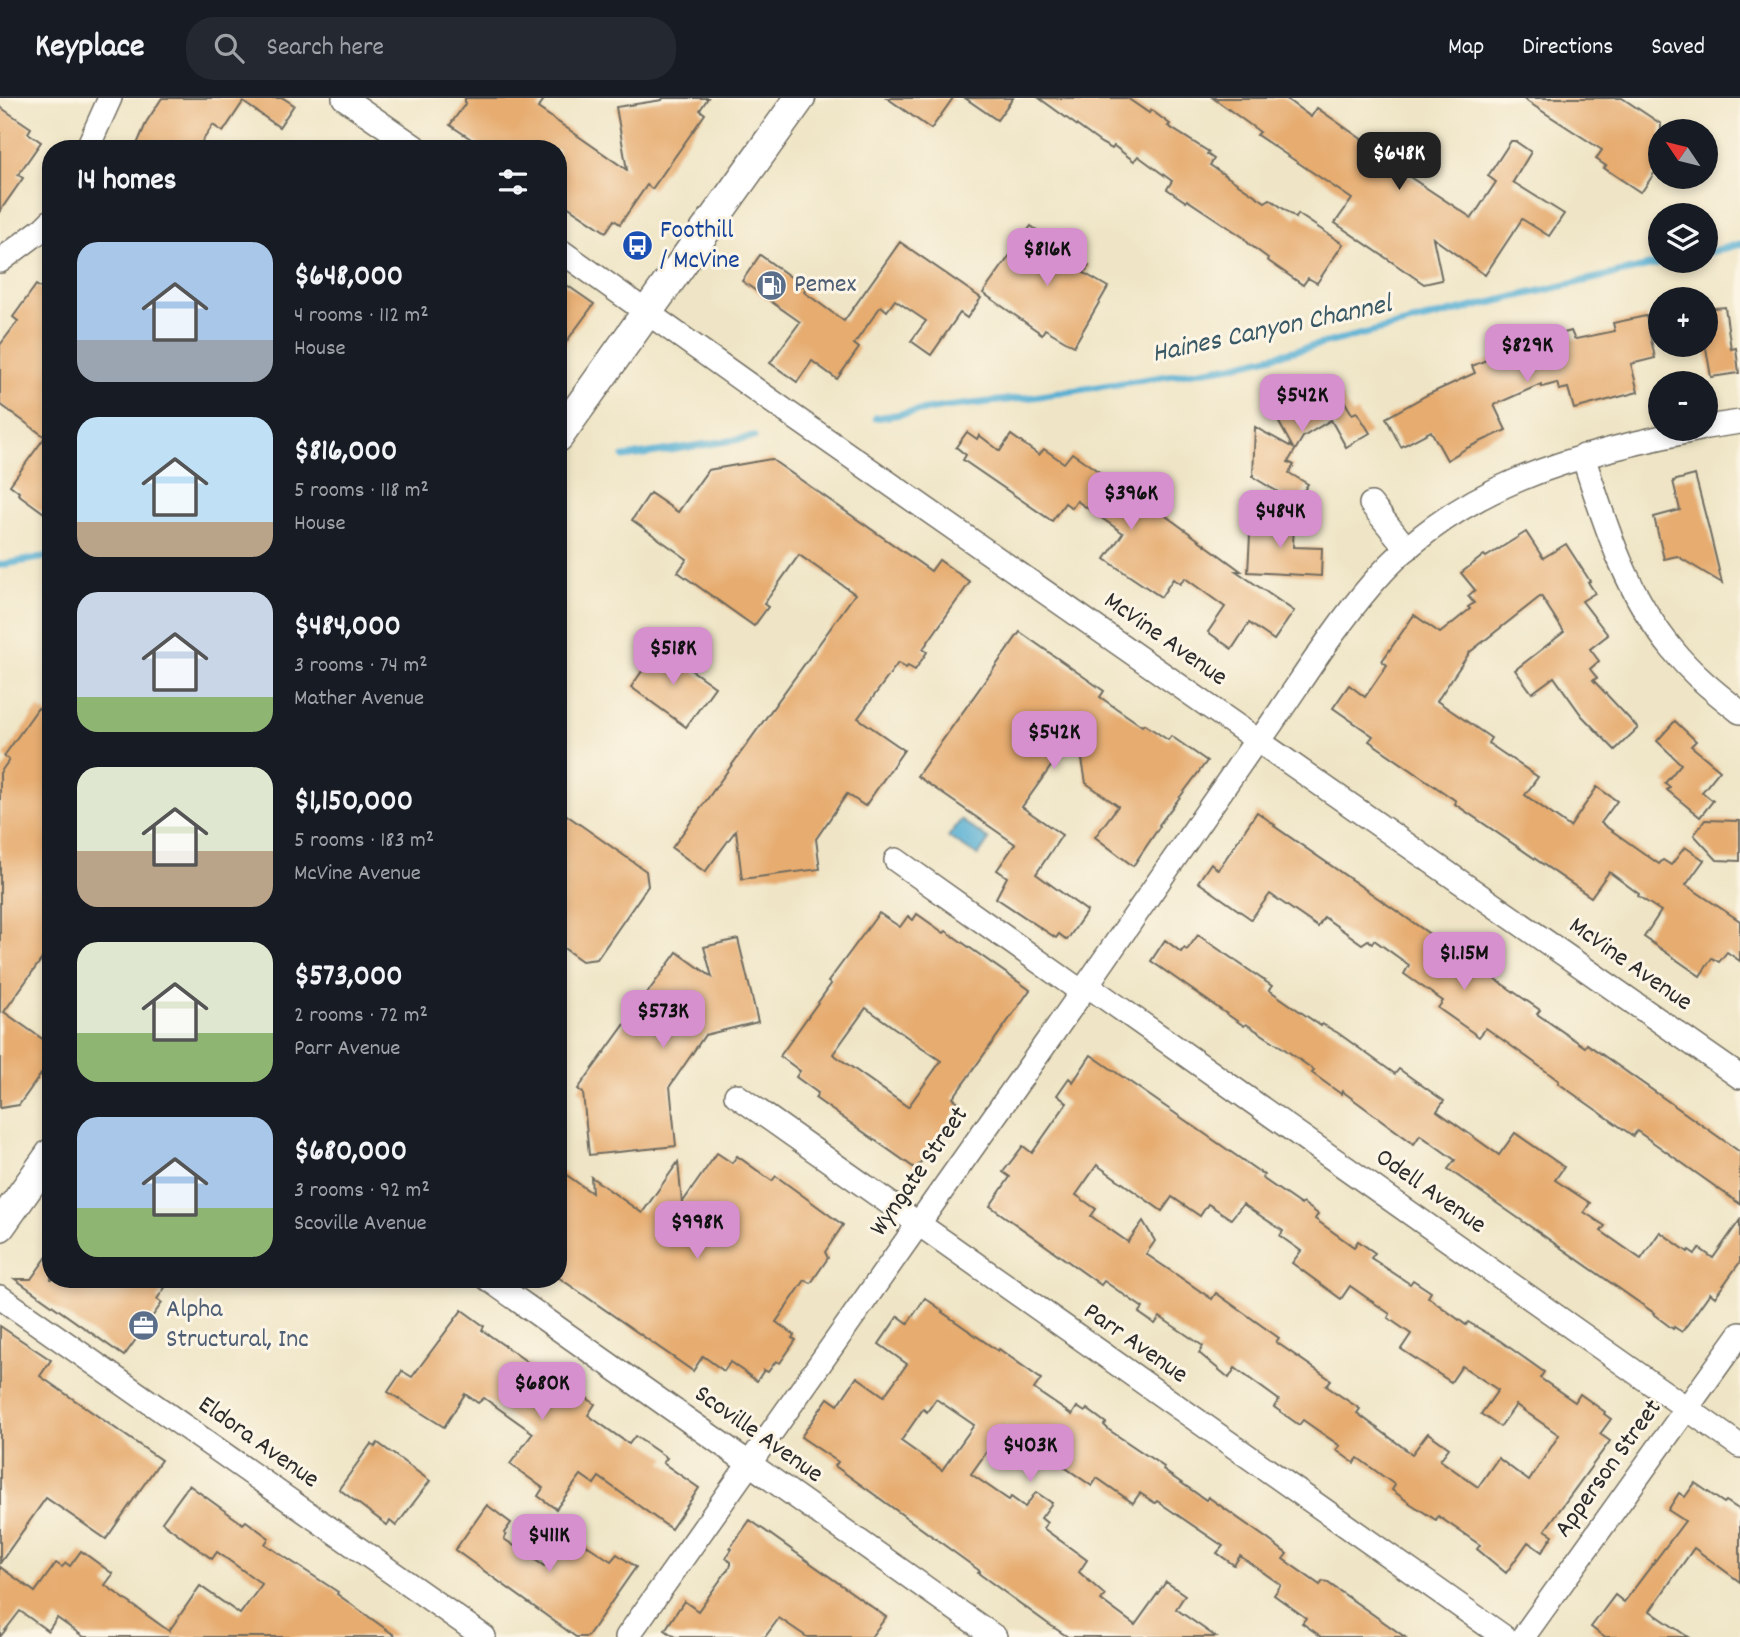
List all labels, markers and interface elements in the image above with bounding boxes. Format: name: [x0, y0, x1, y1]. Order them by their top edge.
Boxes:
search box: [186, 17, 676, 80]
text: Keyplace: [35, 25, 144, 72]
icon: search: [210, 29, 248, 67]
text: Search here: [266, 30, 384, 67]
text: Map: [1448, 31, 1484, 65]
text: Directions: [1522, 31, 1613, 65]
text: Saved: [1651, 31, 1705, 65]
north arrow: [1648, 119, 1718, 189]
map controls: [1648, 119, 1718, 441]
pin: $648K: [1350, 132, 1448, 192]
text: $648K: [1373, 138, 1425, 171]
text: 14 homes: [77, 161, 176, 204]
icon: filters: [494, 163, 532, 201]
button: layers: [1648, 203, 1718, 273]
place label: Foothill / McVine: [660, 213, 740, 280]
pin: $816K: [998, 228, 1096, 288]
bus stop icon: Foothill / McVine: [620, 229, 654, 263]
text: $816K: [1023, 234, 1071, 267]
text: $648,000: [294, 257, 403, 300]
place label: Pemex: [794, 267, 857, 304]
fuel station icon: Pemex: [754, 268, 788, 302]
icon: home: [133, 270, 217, 354]
water label: Haines Canyon Channel: [1149, 286, 1398, 376]
button: +: [1648, 287, 1718, 357]
text: 4 rooms · 112 m²: [294, 300, 429, 333]
pin: $829K: [1478, 324, 1576, 384]
text: $829K: [1501, 330, 1553, 363]
text: House: [294, 333, 346, 366]
button: −: [1648, 371, 1718, 441]
pin: $542K: [1253, 374, 1351, 434]
text: $542K: [1276, 380, 1328, 413]
text: $816,000: [294, 432, 397, 475]
icon: home: [133, 445, 217, 529]
pin: $396K: [1082, 472, 1180, 532]
text: 5 rooms · 118 m²: [294, 475, 429, 508]
text: $396K: [1104, 478, 1158, 511]
pin: $484K: [1231, 490, 1329, 550]
text: $484K: [1255, 496, 1305, 529]
text: House: [294, 508, 346, 541]
street label: McVine Avenue: [1096, 584, 1234, 696]
text: $484,000: [294, 607, 401, 650]
icon: home: [133, 620, 217, 704]
pin: $518K: [624, 628, 722, 687]
text: $518K: [649, 633, 697, 666]
text: 3 rooms · 74 m²: [294, 650, 428, 683]
text: Mather Avenue: [294, 683, 424, 716]
pin: $542K: [1005, 712, 1103, 771]
text: $542K: [1028, 717, 1080, 750]
text: $1,150,000: [294, 782, 413, 825]
icon: home: [133, 795, 217, 879]
text: 5 rooms · 183 m²: [294, 825, 434, 858]
text: McVine Avenue: [294, 858, 421, 891]
street label: McVine Avenue: [1561, 909, 1699, 1021]
pin: $1.15M: [1407, 932, 1521, 992]
text: $1.15M: [1439, 938, 1489, 971]
text: $573,000: [294, 957, 403, 1000]
icon: home: [133, 970, 217, 1054]
pin: $573K: [614, 990, 712, 1050]
text: $573K: [637, 996, 689, 1029]
text: 2 rooms · 72 m²: [294, 1000, 428, 1033]
text: Parr Avenue: [294, 1033, 401, 1066]
street label: Wyngate Street: [861, 1099, 979, 1245]
text: $680,000: [294, 1132, 407, 1175]
street label: Odell Avenue: [1367, 1140, 1493, 1244]
icon: home: [133, 1145, 217, 1229]
text: 3 rooms · 92 m²: [294, 1175, 430, 1208]
pin: $998K: [648, 1202, 746, 1261]
text: $998K: [671, 1207, 723, 1240]
text: Scoville Avenue: [294, 1208, 427, 1241]
place label: Alpha Structural, Inc: [166, 1292, 309, 1359]
street label: Parr Avenue: [1075, 1294, 1195, 1394]
office icon: Alpha Structural, Inc: [126, 1308, 160, 1342]
pin: $680K: [493, 1362, 591, 1422]
text: $680K: [514, 1368, 570, 1401]
street label: Scoville Avenue: [686, 1377, 830, 1493]
street label: Eldora Avenue: [190, 1387, 326, 1499]
street label: Apperson Street: [1546, 1392, 1672, 1546]
pin: $403K: [981, 1424, 1079, 1484]
text: $403K: [1003, 1430, 1057, 1463]
pin: $411K: [500, 1514, 598, 1574]
text: $411K: [528, 1520, 570, 1553]

